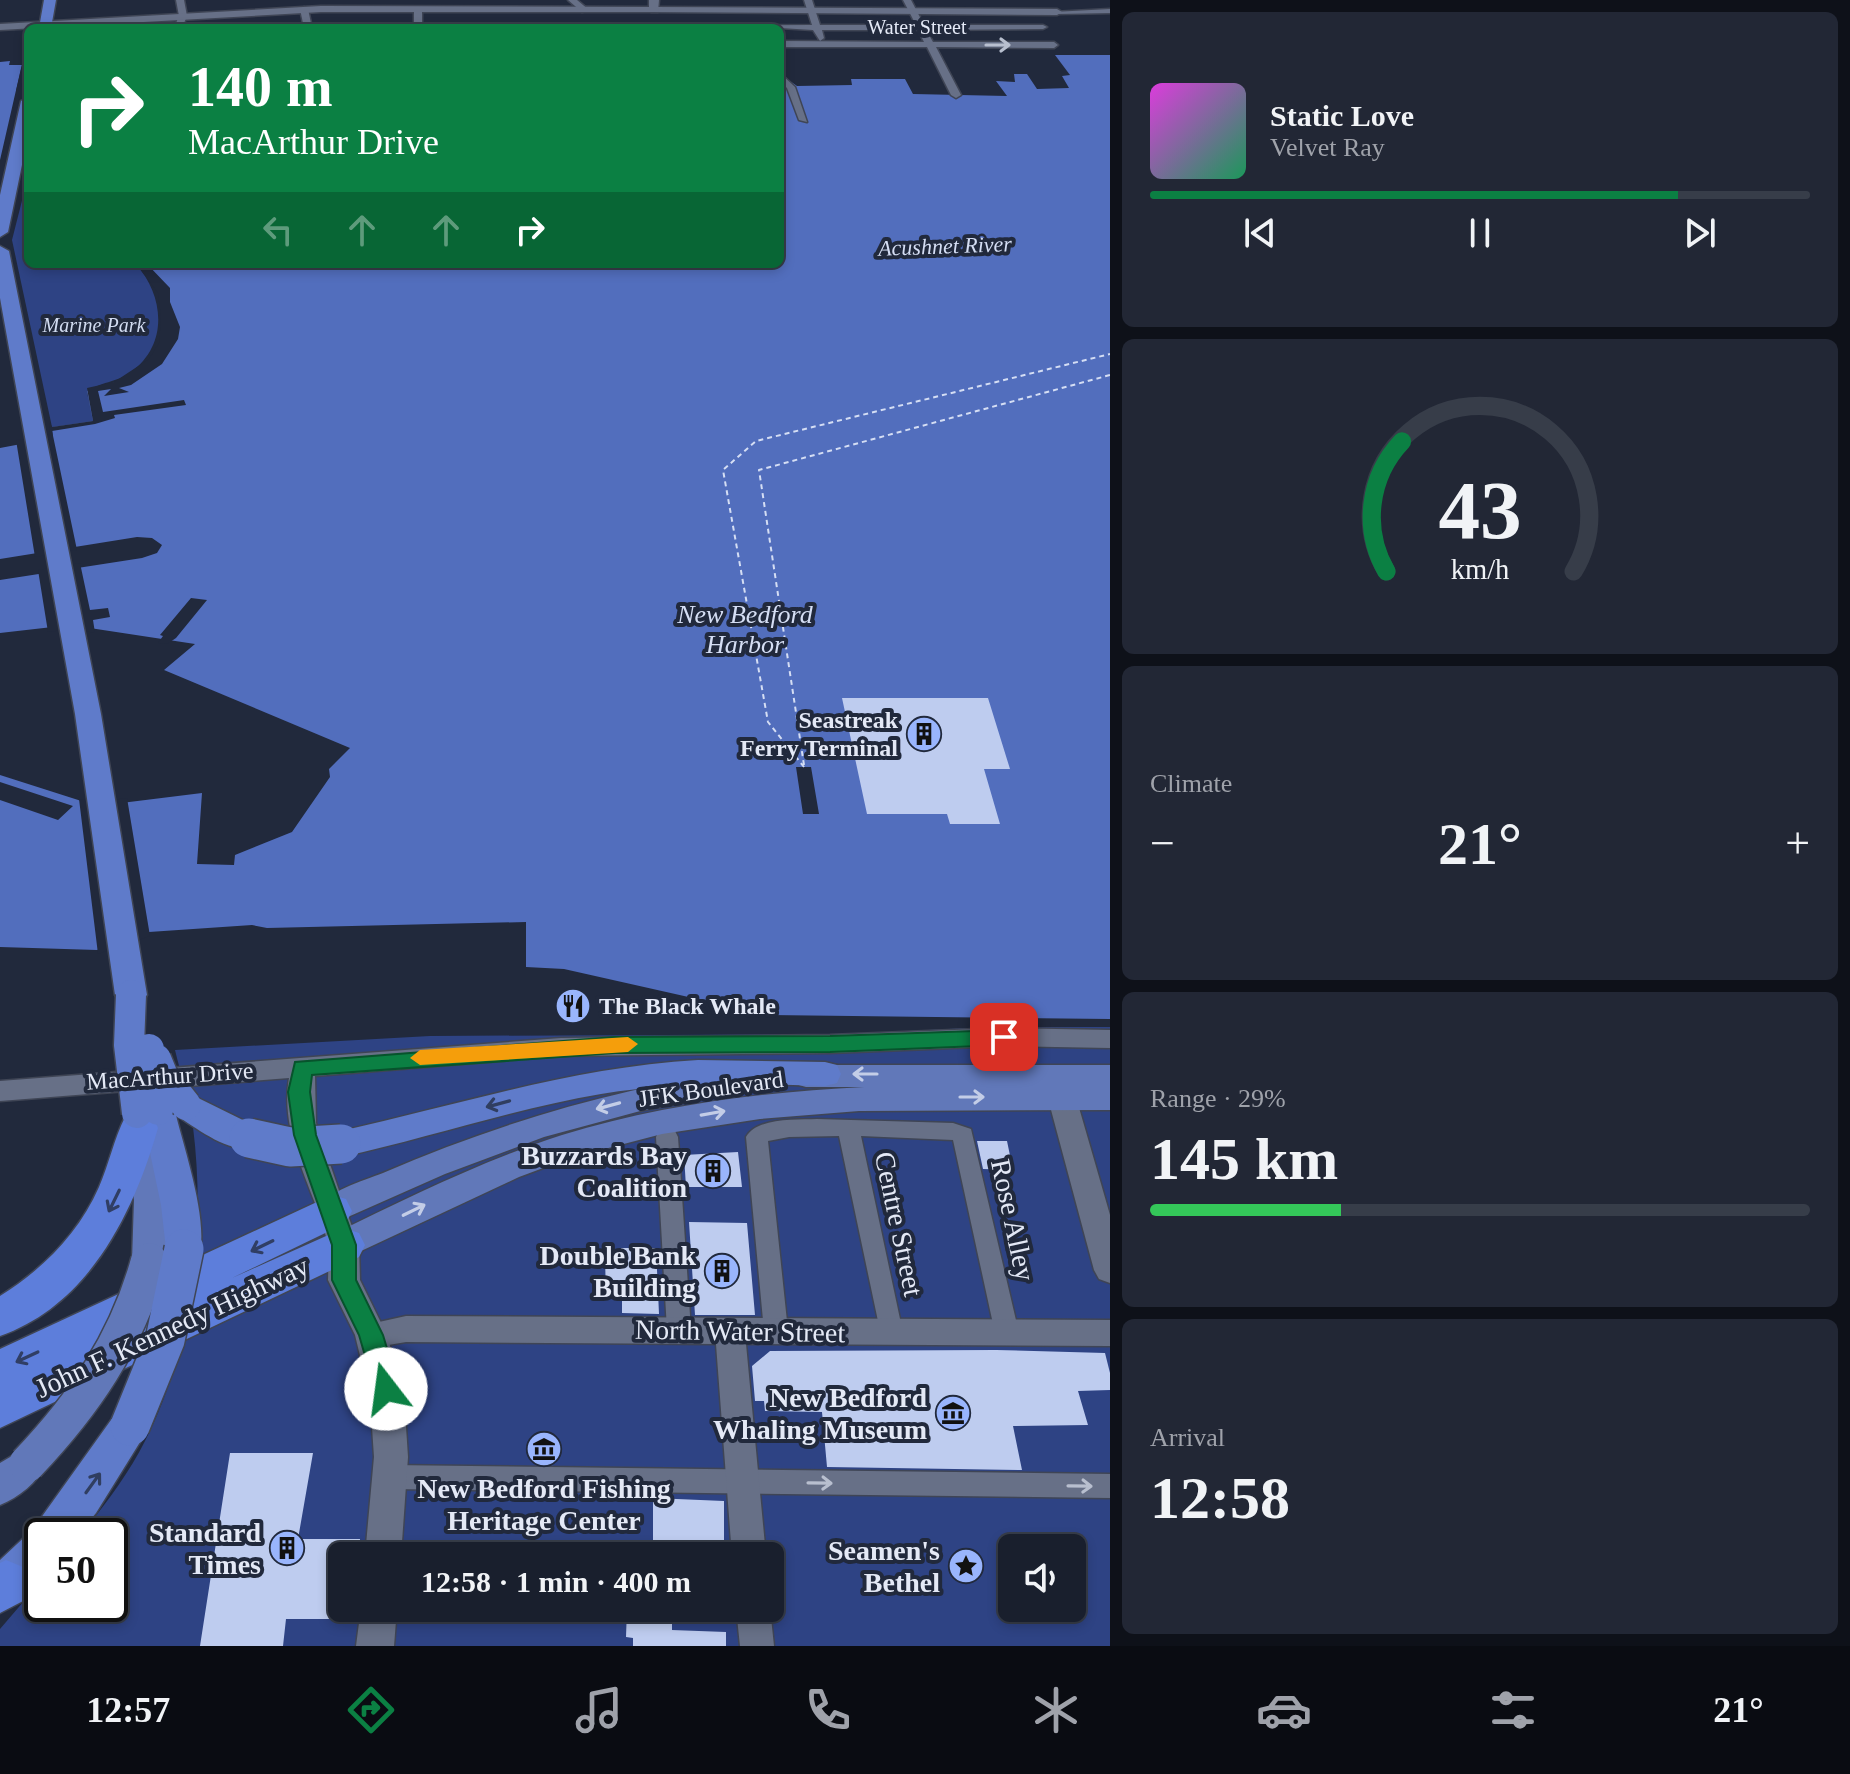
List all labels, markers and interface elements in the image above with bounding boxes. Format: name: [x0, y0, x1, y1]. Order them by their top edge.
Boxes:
street label: Water Street: [868, 16, 967, 38]
one-way arrow: [984, 37, 1011, 53]
icon: right: [56, 56, 160, 160]
text: 140 m: [188, 56, 333, 118]
text: Static Love: [1270, 99, 1414, 132]
text: MacArthur Drive: [188, 122, 439, 162]
text: Velvet Ray: [1270, 133, 1385, 162]
icon: left: [256, 208, 300, 252]
icon: ahead: [340, 208, 384, 252]
icon: ahead: [424, 208, 468, 252]
icon: right: [508, 208, 552, 252]
icon: previous: [1238, 211, 1282, 255]
icon: pause: [1458, 211, 1502, 255]
icon: next: [1678, 211, 1722, 255]
water label: Acushnet River: [876, 231, 1013, 261]
park label: Marine Park: [42, 314, 146, 336]
text: 43: [1438, 464, 1522, 556]
text: km/h: [1451, 554, 1509, 585]
water label: New Bedford Harbor: [676, 600, 814, 659]
place label: Seastreak Ferry Terminal: [740, 707, 899, 761]
building icon: Seastreak Ferry Terminal: [905, 715, 943, 753]
text: Climate: [1150, 769, 1232, 798]
text: 21°: [1438, 811, 1522, 877]
text: −: [1150, 819, 1175, 868]
text: +: [1785, 819, 1810, 868]
restaurant icon: The Black Whale: [554, 987, 592, 1025]
place label: The Black Whale: [599, 993, 776, 1019]
pin: [970, 1003, 1038, 1071]
icon: arrive: [982, 1015, 1026, 1059]
street label: MacArthur Drive: [86, 1057, 254, 1095]
street label: JFK Boulevard: [637, 1066, 785, 1112]
one-way arrow: [852, 1066, 879, 1082]
text: Range · 29%: [1150, 1084, 1286, 1113]
one-way arrow: [958, 1089, 985, 1105]
one-way arrow: [486, 1097, 512, 1112]
one-way arrow: [595, 1099, 621, 1114]
one-way arrow: [699, 1105, 725, 1120]
text: 145 km: [1150, 1126, 1338, 1192]
place label: Buzzards Bay Coalition: [521, 1140, 687, 1203]
street label: Centre Street: [869, 1149, 929, 1299]
building icon: Buzzards Bay Coalition: [694, 1152, 732, 1190]
street label: Rose Alley: [985, 1156, 1041, 1284]
one-way arrow: [106, 1189, 121, 1213]
one-way arrow: [401, 1202, 425, 1218]
one-way arrow: [251, 1239, 275, 1254]
place label: Double Bank Building: [540, 1240, 696, 1303]
street label: John F. Kennedy Highway: [30, 1250, 314, 1404]
building icon: Double Bank Building: [703, 1252, 741, 1290]
street label: North Water Street: [635, 1314, 846, 1348]
position arrow: [344, 1347, 428, 1431]
one-way arrow: [16, 1351, 40, 1366]
place label: New Bedford Whaling Museum: [713, 1382, 927, 1445]
museum icon: New Bedford Whaling Museum: [934, 1394, 972, 1432]
text: Arrival: [1150, 1423, 1225, 1452]
museum icon: New Bedford Fishing Heritage Center: [525, 1430, 563, 1468]
text: 12:58: [1150, 1465, 1290, 1531]
one-way arrow: [84, 1473, 101, 1494]
place label: New Bedford Fishing Heritage Center: [417, 1473, 671, 1536]
one-way arrow: [806, 1475, 833, 1490]
one-way arrow: [1066, 1478, 1093, 1494]
place label: Standard Times: [149, 1517, 261, 1580]
speed limit sign: 50: [24, 1518, 128, 1622]
building icon: Standard Times: [268, 1529, 306, 1567]
map controls: [998, 1534, 1086, 1622]
button: sound: [998, 1534, 1086, 1622]
place label: Seamen's Bethel: [828, 1535, 940, 1598]
place icon: Seamen's Bethel: [947, 1547, 985, 1585]
text: 12:58 · 1 min · 400 m: [421, 1565, 691, 1598]
icon: directions: [343, 1682, 399, 1738]
icon: music: [571, 1682, 627, 1738]
icon: phone: [800, 1682, 856, 1738]
icon: climate: [1028, 1682, 1084, 1738]
icon: car: [1256, 1682, 1312, 1738]
icon: filters: [1485, 1682, 1541, 1738]
text: 12:57: [86, 1690, 170, 1730]
text: 21°: [1713, 1690, 1764, 1730]

